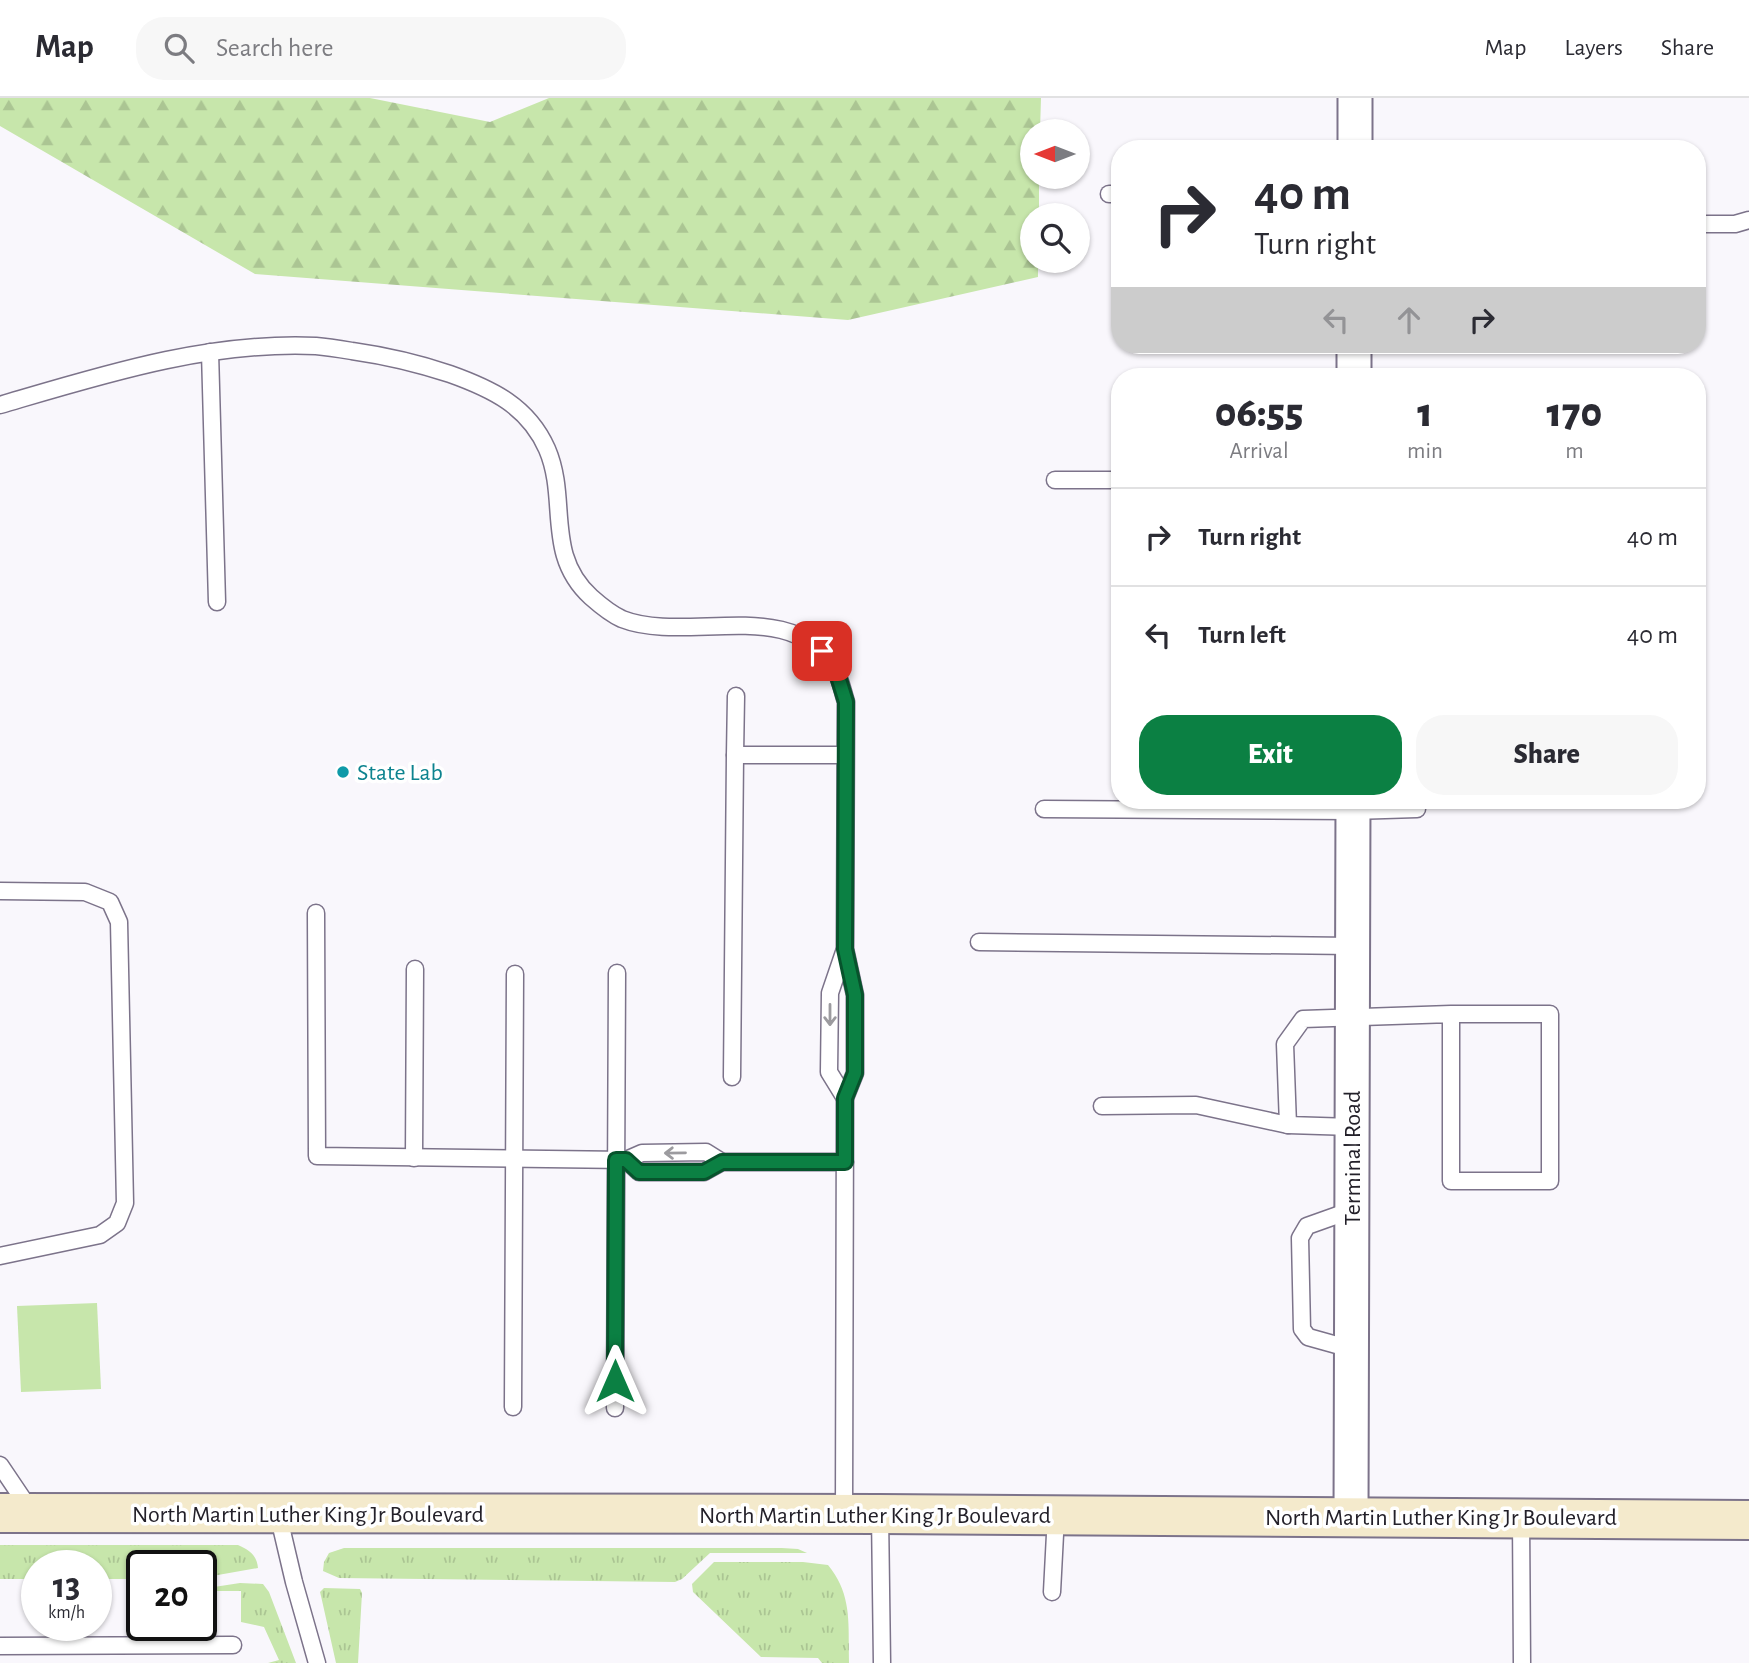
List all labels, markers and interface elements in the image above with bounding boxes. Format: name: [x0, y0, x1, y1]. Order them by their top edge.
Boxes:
search box: [136, 17, 626, 80]
icon: search: [160, 29, 198, 67]
text: Map: [35, 31, 94, 64]
text: Search here: [216, 35, 334, 61]
text: Map: [1484, 36, 1526, 60]
text: Layers: [1564, 36, 1623, 60]
text: Share: [1661, 36, 1714, 60]
north arrow: [1020, 119, 1090, 189]
map controls: [1020, 119, 1090, 273]
icon: right: [1139, 168, 1230, 259]
text: 40 m: [1254, 170, 1351, 219]
button: search: [1020, 203, 1090, 273]
text: Turn right: [1254, 228, 1376, 260]
icon: left: [1317, 301, 1355, 339]
icon: ahead: [1390, 301, 1428, 339]
icon: right: [1463, 301, 1501, 339]
text: 06:55: [1215, 392, 1303, 434]
text: 1: [1417, 392, 1433, 434]
text: 170: [1547, 392, 1602, 434]
text: Arrival: [1229, 440, 1289, 463]
text: min: [1407, 440, 1443, 463]
text: m: [1565, 440, 1584, 463]
icon: right: [1139, 518, 1177, 556]
text: Turn right: [1198, 524, 1301, 550]
text: 40 m: [1627, 524, 1678, 550]
icon: left: [1139, 616, 1177, 654]
pin: [792, 621, 852, 681]
text: Turn left: [1198, 622, 1286, 648]
text: 40 m: [1627, 622, 1678, 648]
icon: arrive: [803, 632, 841, 670]
button: Exit: [1139, 715, 1402, 795]
button: Share: [1416, 715, 1678, 795]
place label: State Lab: [357, 761, 443, 785]
marker: State Lab: [335, 764, 351, 780]
one-way arrow: [823, 1003, 837, 1026]
street label: Terminal Road: [1341, 1090, 1365, 1226]
one-way arrow: [663, 1146, 686, 1159]
position arrow: [578, 1344, 652, 1418]
street label: North Martin Luther King Jr Boulevard: [132, 1503, 484, 1527]
street label: North Martin Luther King Jr Boulevard: [699, 1504, 1051, 1528]
street label: North Martin Luther King Jr Boulevard: [1265, 1506, 1617, 1530]
speed limit sign: 20: [126, 1550, 217, 1641]
text: 13: [53, 1569, 80, 1604]
text: km/h: [48, 1604, 85, 1622]

